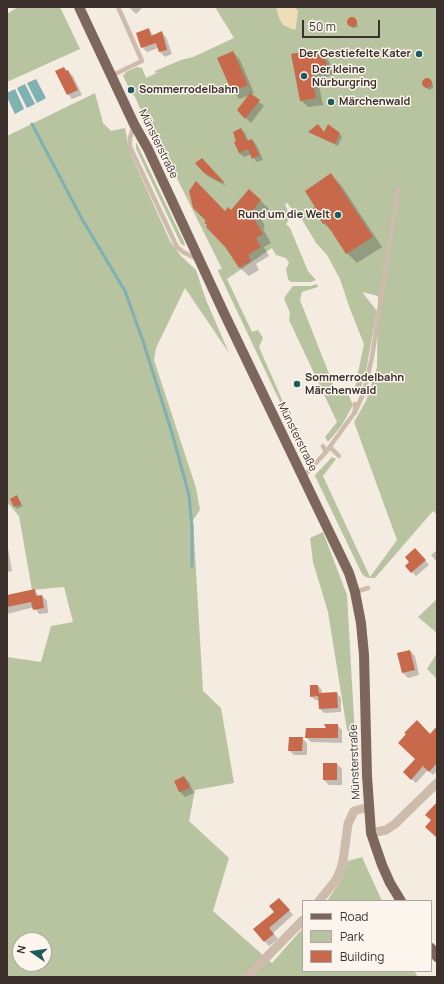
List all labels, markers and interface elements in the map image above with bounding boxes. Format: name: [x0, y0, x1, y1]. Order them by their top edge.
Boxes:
scale bar: [304, 12, 382, 38]
text: 50 m: [309, 18, 336, 35]
place label: Der Gestiefelte Kater: [299, 47, 411, 61]
marker: Der Gestiefelte Kater: [414, 49, 424, 59]
place label: Der kleine Nürburgring: [312, 63, 377, 89]
marker: Der kleine Nürburgring: [299, 71, 309, 81]
place label: Sommerrodelbahn: [139, 83, 238, 97]
marker: Sommerrodelbahn: [126, 85, 136, 95]
place label: Märchenwald: [339, 95, 410, 109]
marker: Märchenwald: [326, 97, 336, 107]
street label: Münsterstraße: [136, 107, 180, 181]
place label: Rund um die Welt: [238, 208, 330, 222]
marker: Rund um die Welt: [333, 210, 343, 220]
place label: Sommerrodelbahn Märchenwald: [305, 371, 404, 397]
marker: Sommerrodelbahn Märchenwald: [292, 379, 302, 389]
street label: Münsterstraße: [275, 400, 319, 474]
street label: Münsterstraße: [347, 724, 363, 800]
legend: [302, 900, 432, 972]
text: Road: [340, 908, 368, 925]
text: Park: [340, 928, 364, 945]
north arrow: [12, 932, 52, 972]
text: N: [13, 944, 29, 955]
text: Building: [340, 948, 384, 965]

